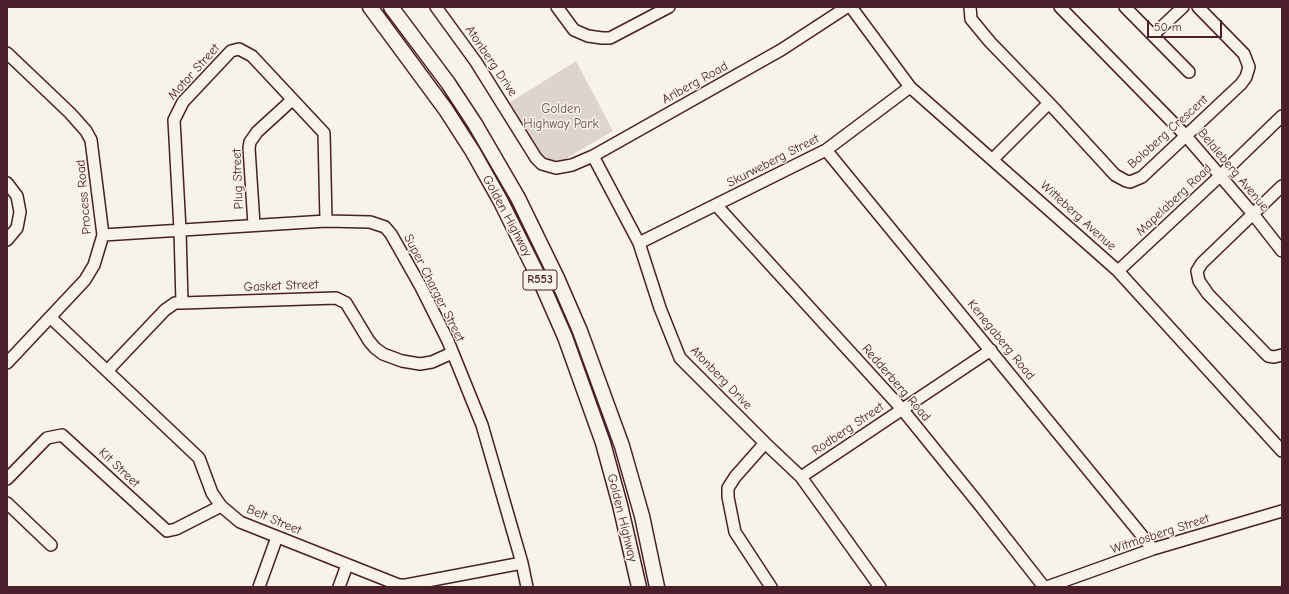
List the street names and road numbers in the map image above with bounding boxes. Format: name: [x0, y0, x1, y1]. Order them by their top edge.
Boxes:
street label: Atonberg Drive: [461, 22, 521, 100]
street label: Motor Street: [165, 41, 223, 103]
street label: Arlberg Road: [659, 58, 731, 108]
street label: Boloberg Crescent: [1125, 92, 1211, 172]
street label: Belaleberg Avenue: [1194, 126, 1272, 214]
street label: Skurweberg Street: [724, 131, 822, 191]
street label: Plug Street: [229, 148, 247, 210]
street label: Process Road: [73, 159, 95, 235]
street label: Mapelaberg Road: [1133, 161, 1215, 239]
street label: Golden Highway: [479, 173, 535, 259]
street label: Witteberg Avenue: [1037, 178, 1119, 254]
street label: Super Charger Street: [400, 232, 468, 344]
road number: R553: [523, 270, 557, 290]
street label: Gasket Street: [243, 277, 319, 295]
street label: Kenegaberg Road: [964, 297, 1038, 383]
street label: Redderberg Road: [858, 341, 934, 425]
street label: Atonberg Drive: [687, 343, 755, 413]
street label: Rodberg Street: [809, 399, 887, 459]
street label: Kit Street: [95, 445, 143, 491]
street label: Golden Highway: [604, 472, 640, 564]
street label: Belt Street: [244, 501, 304, 539]
street label: Witmosberg Street: [1109, 511, 1211, 557]

